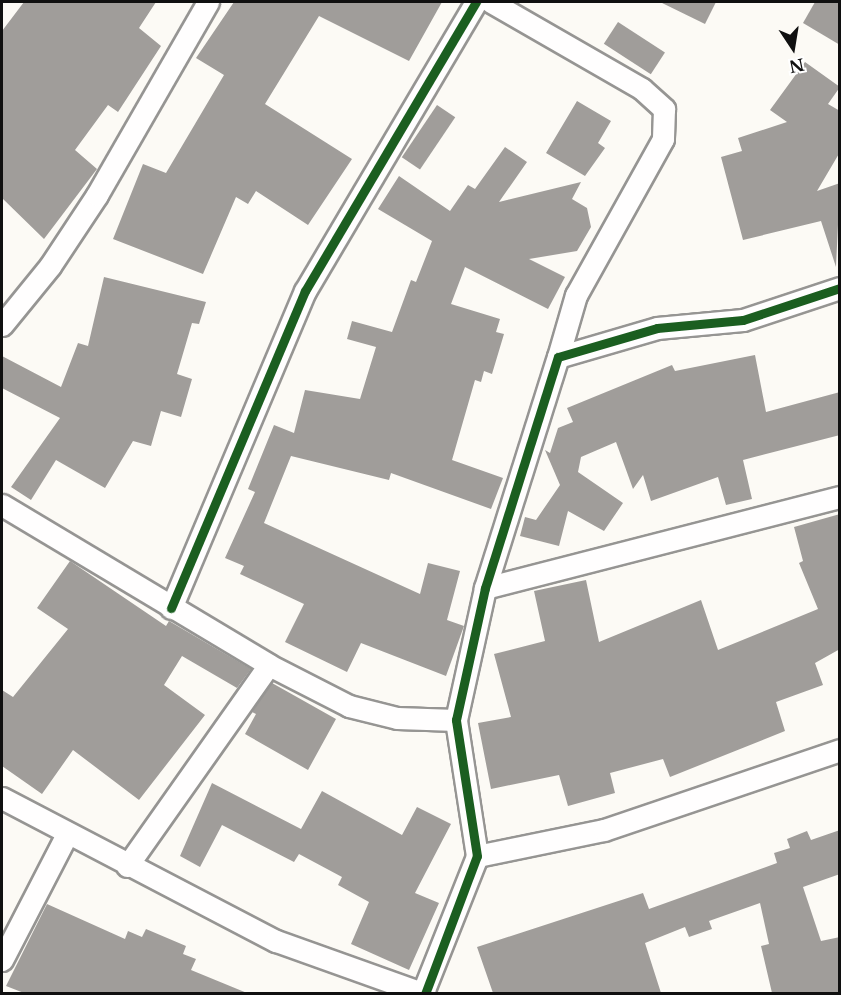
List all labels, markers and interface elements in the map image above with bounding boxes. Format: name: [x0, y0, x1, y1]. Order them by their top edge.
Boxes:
north arrow: [763, 18, 823, 78]
text: N: [787, 54, 806, 77]

